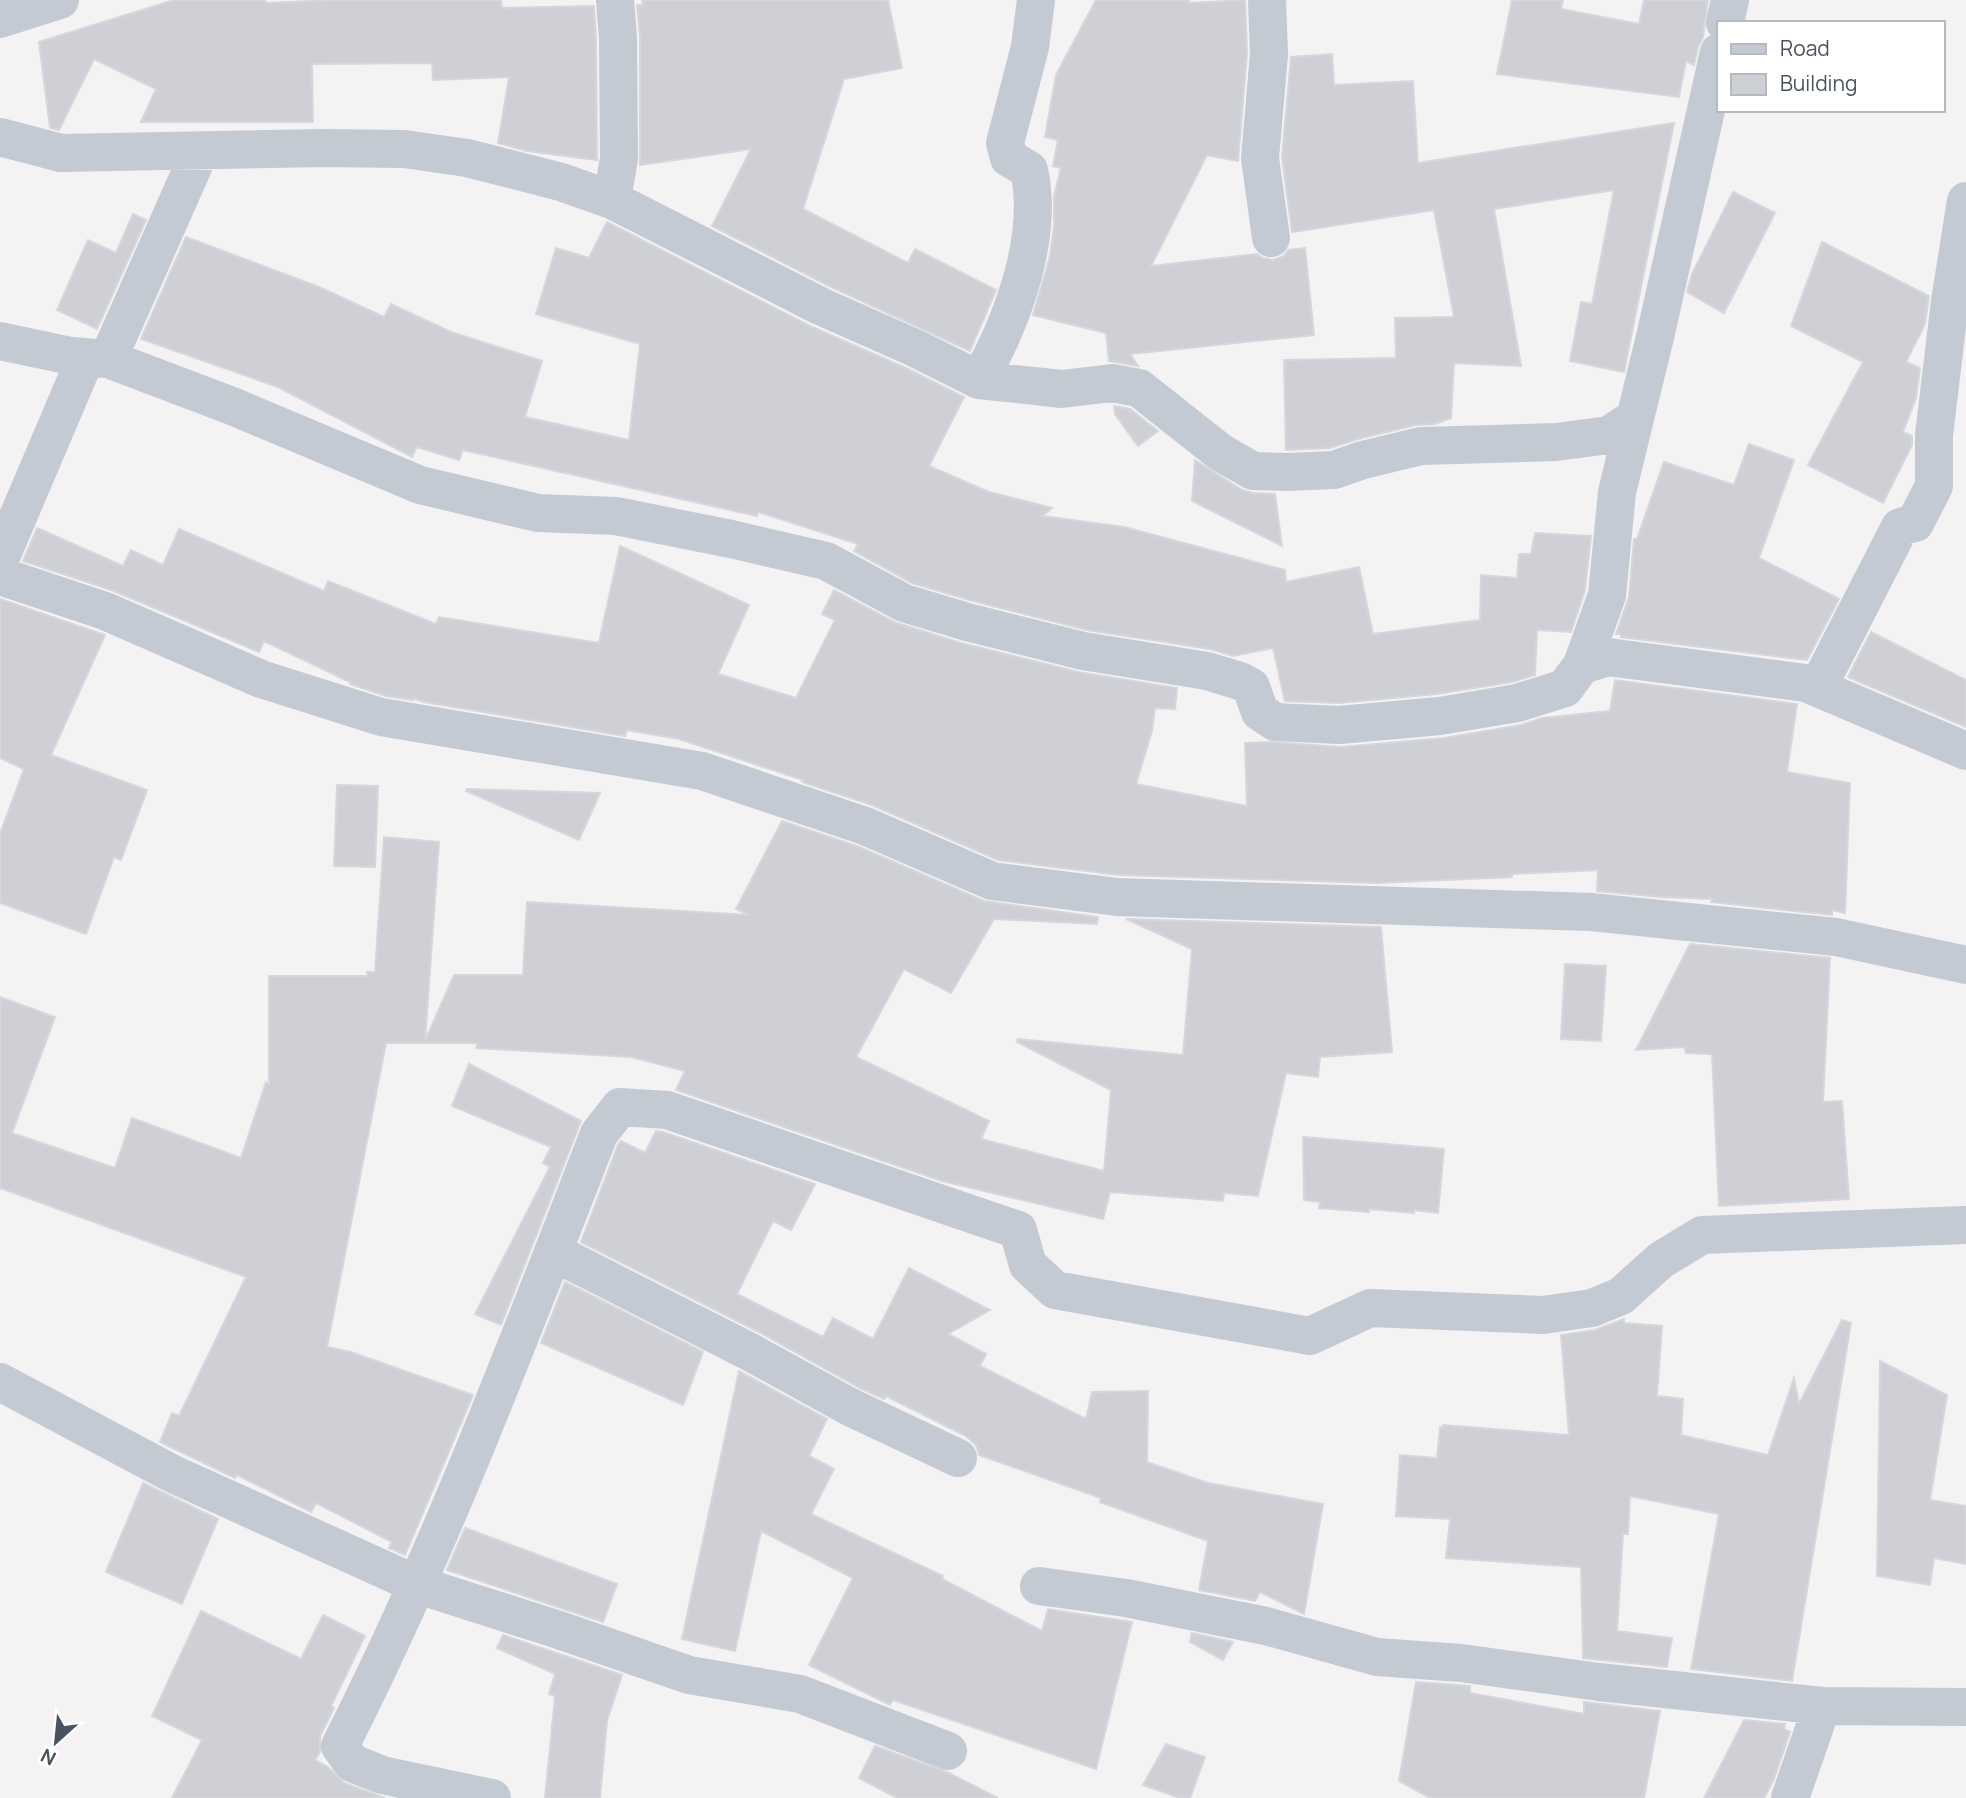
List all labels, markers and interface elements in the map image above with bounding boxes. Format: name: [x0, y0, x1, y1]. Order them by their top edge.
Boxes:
legend: [1717, 21, 1945, 112]
text: Road: [1780, 34, 1830, 62]
text: Building: [1780, 69, 1857, 97]
north arrow: [21, 1707, 91, 1777]
text: N: [36, 1742, 60, 1772]

